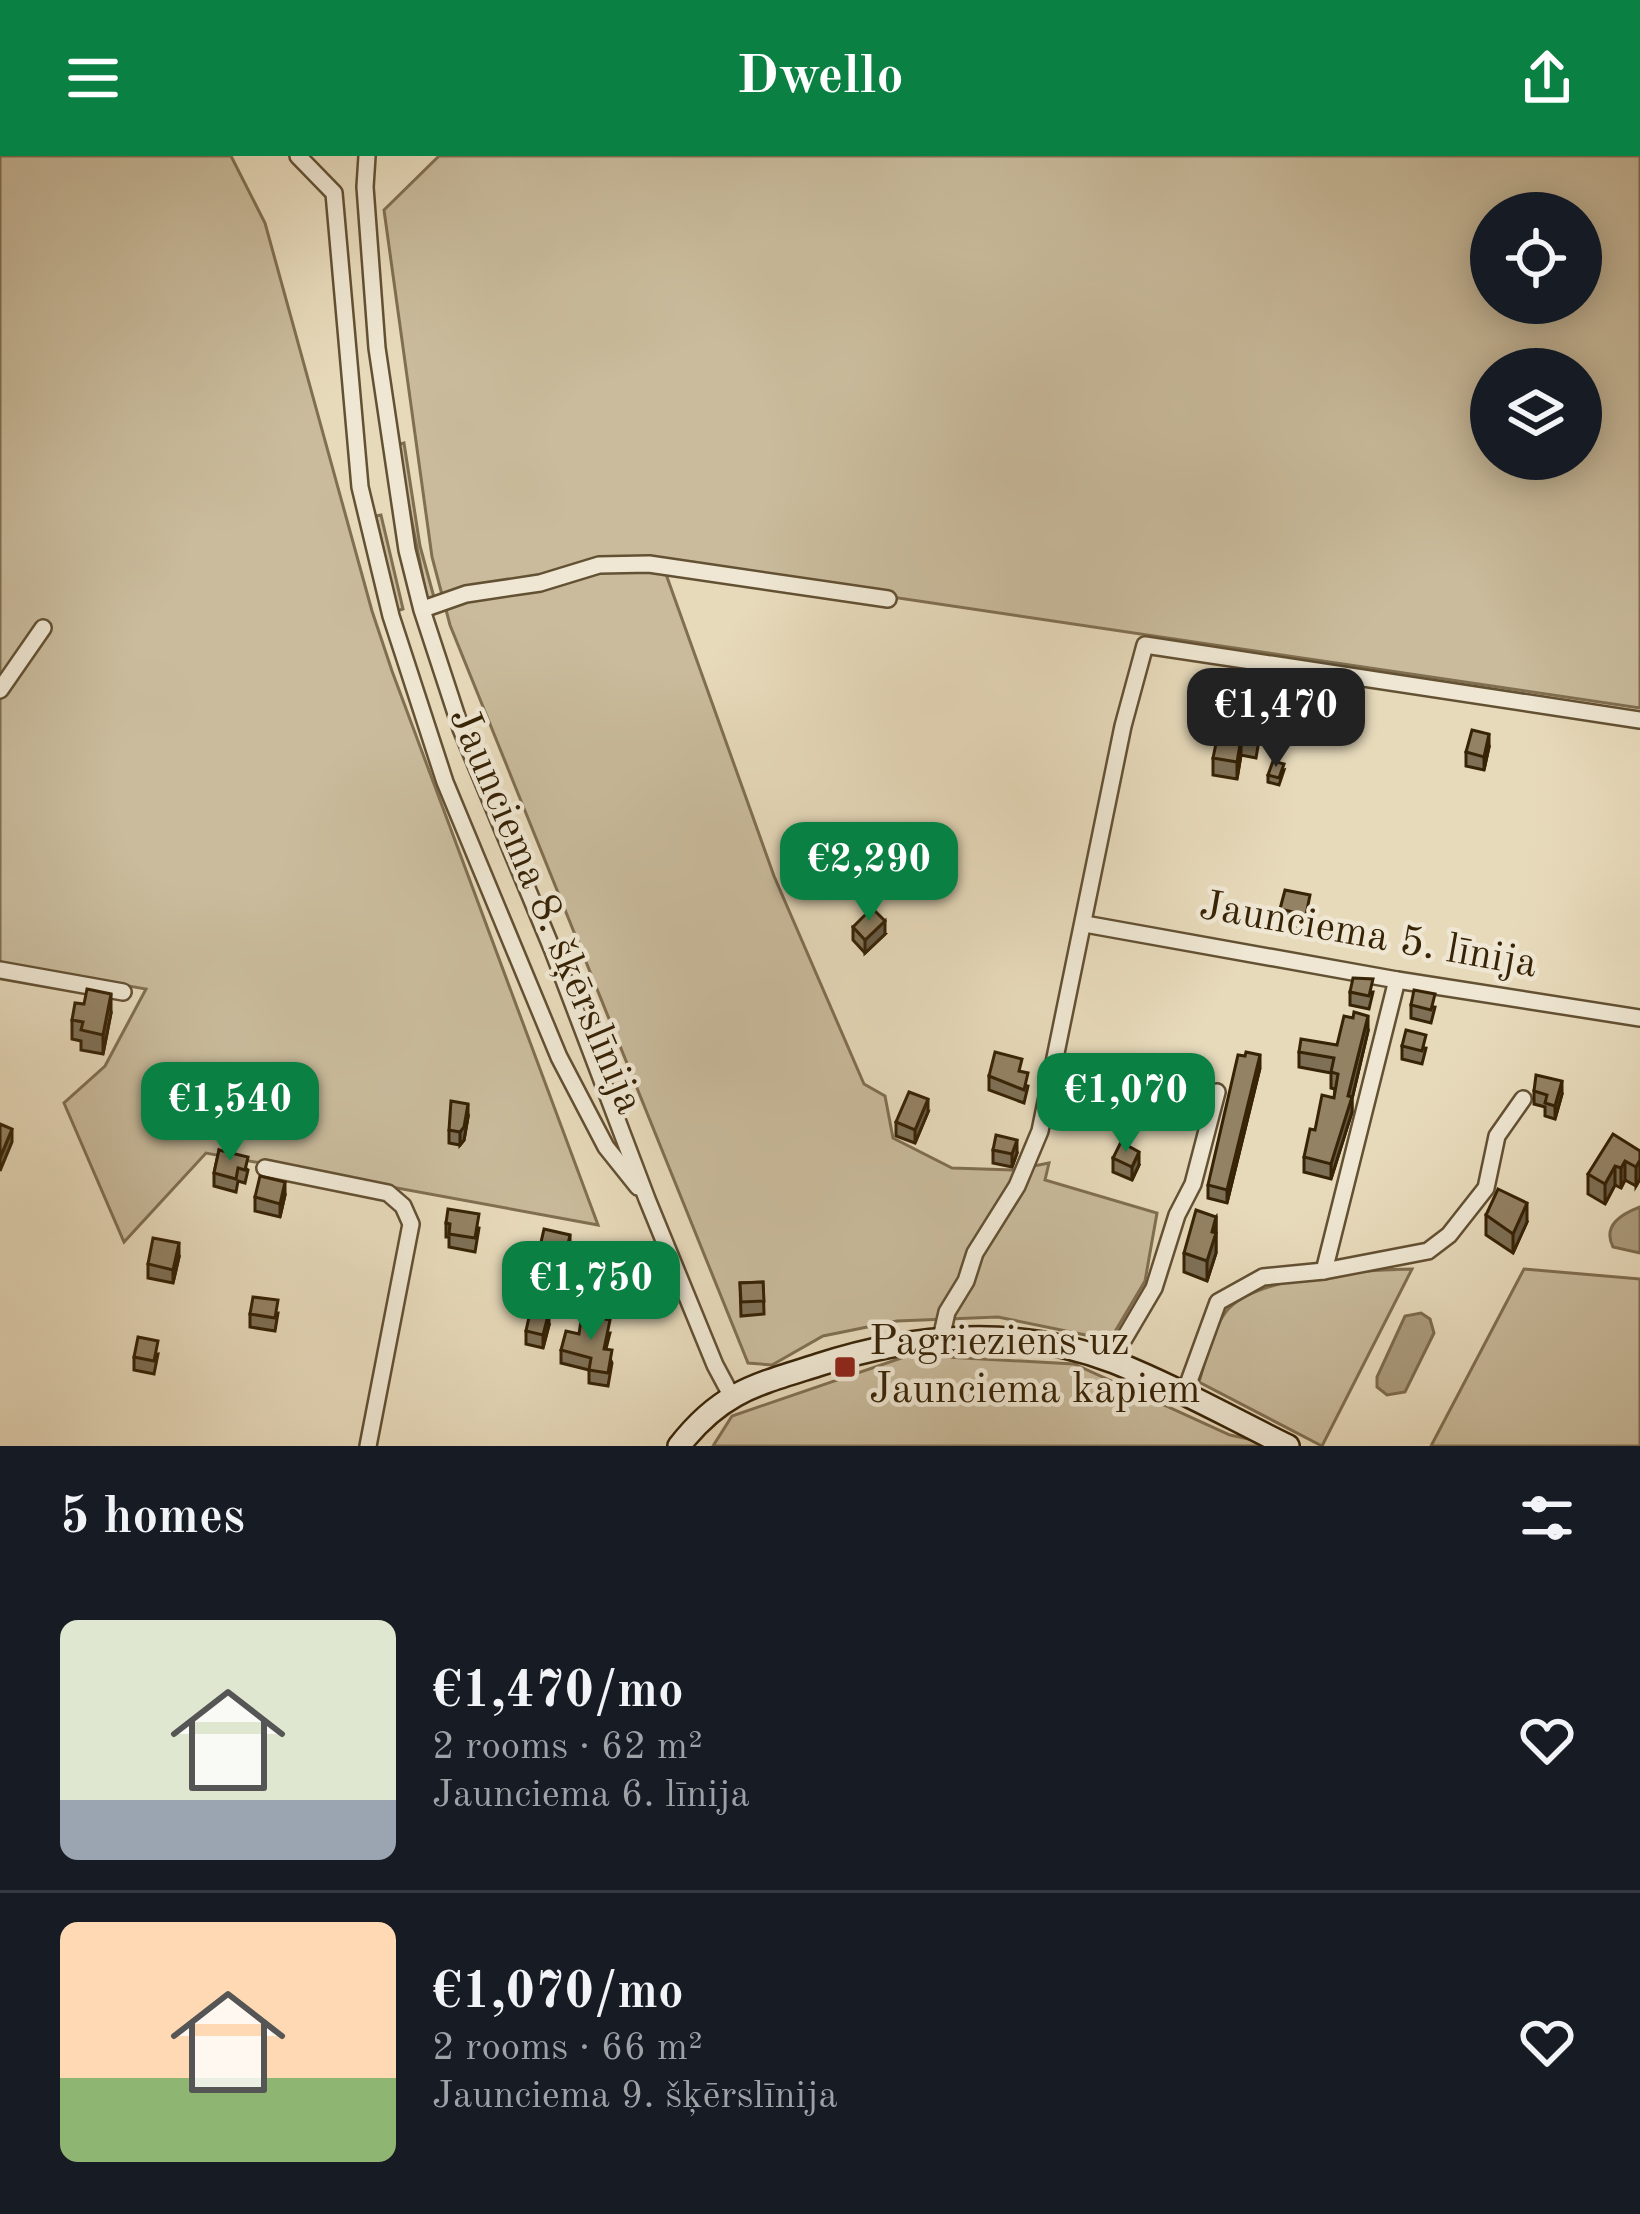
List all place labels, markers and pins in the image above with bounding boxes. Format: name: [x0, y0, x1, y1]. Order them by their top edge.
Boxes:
pin: €1,470: [1178, 668, 1374, 770]
pin: €2,290: [771, 822, 967, 924]
pin: €1,070: [1028, 1053, 1224, 1155]
pin: €1,540: [132, 1062, 328, 1164]
pin: €1,750: [493, 1241, 689, 1343]
place label: Pagrieziens uz Jaunciema kapiem: [869, 1322, 1201, 1412]
marker: Pagrieziens uz Jaunciema kapiem: [832, 1354, 858, 1380]

